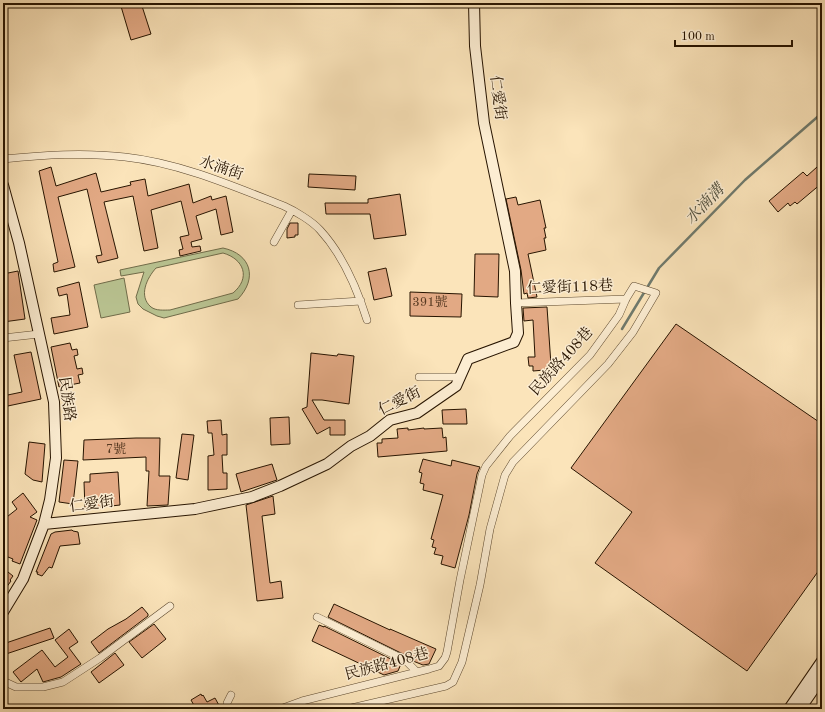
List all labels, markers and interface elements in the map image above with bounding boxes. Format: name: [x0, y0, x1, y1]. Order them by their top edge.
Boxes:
scale bar: [675, 22, 792, 48]
text: 100 m: [681, 31, 715, 43]
street label: 仁愛街: [487, 75, 509, 121]
street label: 水湳街: [197, 153, 245, 183]
water label: 水湳溝: [681, 179, 730, 228]
street label: 仁愛街118巷: [527, 277, 613, 297]
house number: 391號: [412, 295, 448, 309]
street label: 民族路408巷: [526, 324, 596, 399]
street label: 民族路: [55, 375, 79, 422]
street label: 仁愛街: [376, 384, 424, 419]
house number: 7號: [106, 442, 126, 456]
street label: 仁愛街: [69, 493, 115, 515]
street label: 民族路408巷: [343, 645, 431, 683]

